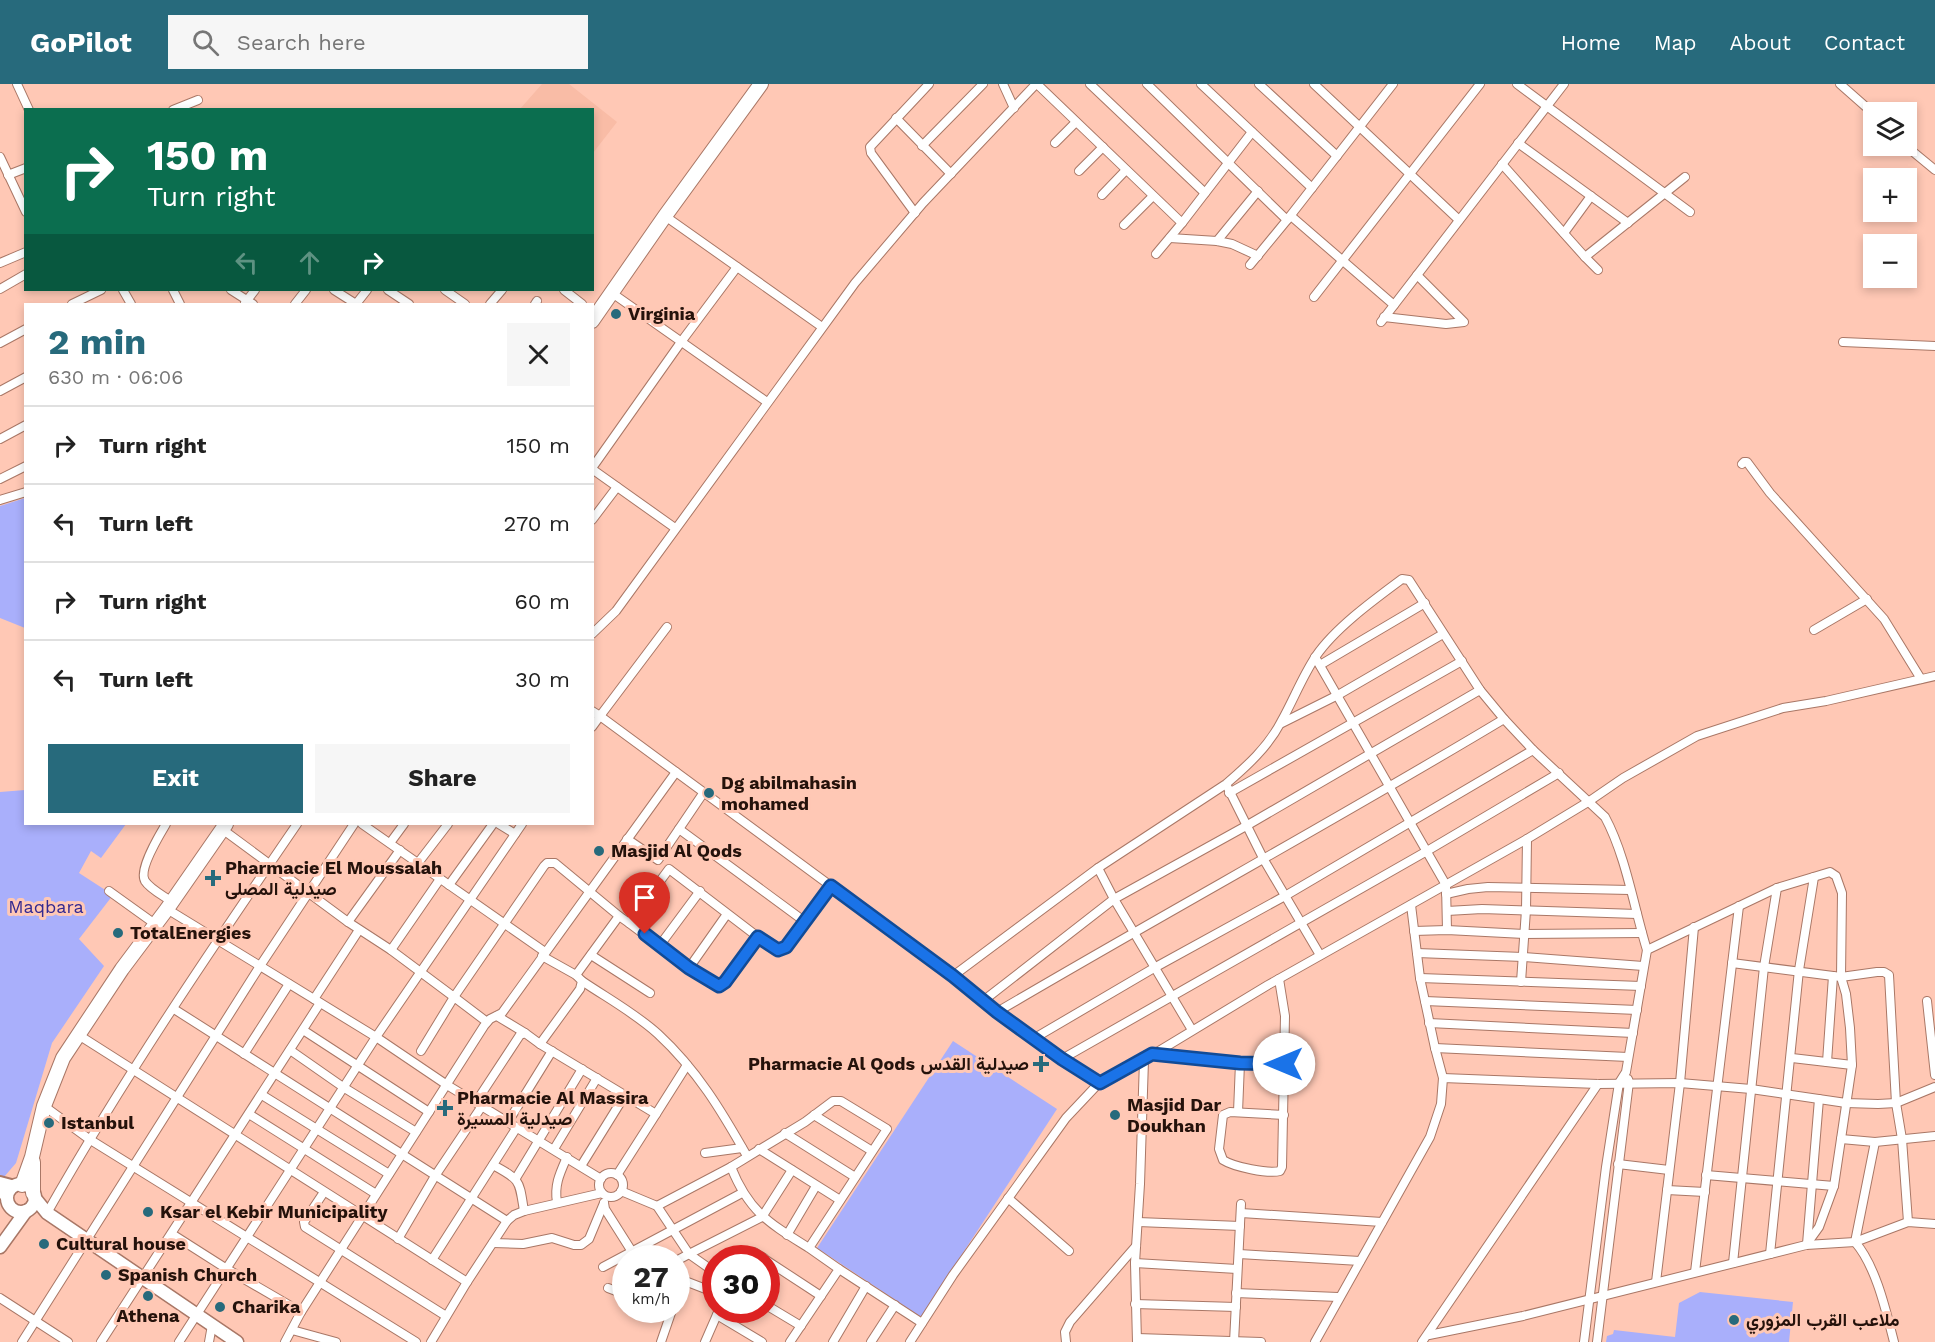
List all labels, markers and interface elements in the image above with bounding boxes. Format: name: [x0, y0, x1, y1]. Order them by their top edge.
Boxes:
search box: [168, 15, 588, 69]
text: GoPilot: [30, 26, 132, 59]
icon: search: [189, 26, 222, 59]
text: Search here: [237, 30, 366, 55]
text: Home: [1561, 30, 1621, 55]
text: Map: [1654, 30, 1697, 55]
text: About: [1730, 30, 1791, 55]
text: Contact: [1824, 30, 1905, 55]
map controls: [1863, 102, 1917, 288]
button: layers: [1863, 102, 1917, 156]
text: 150 m: [147, 131, 268, 180]
icon: right: [48, 132, 126, 210]
button: +: [1863, 168, 1917, 222]
text: Turn right: [147, 181, 276, 213]
button: −: [1863, 234, 1917, 288]
icon: left: [230, 246, 263, 279]
icon: ahead: [293, 246, 326, 279]
icon: right: [356, 246, 389, 279]
place label: Virginia: [628, 303, 696, 324]
marker: Virginia: [609, 307, 623, 321]
text: 2 min: [48, 321, 146, 363]
button: close: [507, 323, 570, 386]
text: 630 m · 06:06: [48, 365, 183, 389]
icon: right: [48, 429, 81, 462]
text: Turn right: [99, 433, 206, 458]
text: 150 m: [506, 433, 570, 458]
icon: left: [48, 507, 81, 540]
text: Turn left: [99, 511, 193, 536]
text: 270 m: [504, 511, 570, 536]
icon: right: [48, 585, 81, 618]
text: Turn right: [99, 589, 206, 614]
text: 60 m: [514, 589, 570, 614]
icon: left: [48, 663, 81, 696]
text: Turn left: [99, 667, 193, 692]
text: 30 m: [515, 667, 570, 692]
button: Exit: [48, 744, 303, 813]
button: Share: [315, 744, 570, 813]
place label: Dg abilmahasin mohamed: [721, 772, 857, 814]
marker: Dg abilmahasin mohamed: [702, 786, 716, 800]
place label: Masjid Al Qods: [611, 840, 742, 861]
marker: Masjid Al Qods: [592, 844, 606, 858]
place label: Pharmacie El Moussalah صيدلية المصلى: [225, 857, 442, 900]
marker: Pharmacie El Moussalah صيدلية المصلى: [206, 871, 220, 885]
pin: [619, 872, 670, 934]
icon: arrive: [628, 881, 661, 914]
park label: Maqbara: [8, 896, 84, 917]
place label: TotalEnergies: [130, 922, 251, 943]
marker: TotalEnergies: [111, 926, 125, 940]
position arrow: [1252, 1032, 1316, 1096]
place label: Pharmacie Al Qods صيدلية القدس: [748, 1053, 1029, 1075]
marker: Pharmacie Al Qods صيدلية القدس: [1034, 1057, 1048, 1071]
place label: Pharmacie Al Massira صيدلية المسيرة: [457, 1087, 649, 1130]
place label: Masjid Dar Doukhan: [1127, 1094, 1222, 1136]
marker: Pharmacie Al Massira صيدلية المسيرة: [438, 1101, 452, 1115]
marker: Masjid Dar Doukhan: [1108, 1108, 1122, 1122]
place label: Istanbul: [61, 1112, 134, 1133]
marker: Istanbul: [42, 1116, 56, 1130]
place label: Ksar el Kebir Municipality: [160, 1201, 388, 1222]
marker: Ksar el Kebir Municipality: [141, 1205, 155, 1219]
place label: Cultural house: [56, 1233, 186, 1254]
marker: Cultural house: [37, 1237, 51, 1251]
speed limit sign: 30: [702, 1245, 780, 1323]
text: 27: [633, 1259, 669, 1294]
place label: Spanish Church: [118, 1264, 257, 1285]
marker: Spanish Church: [99, 1268, 113, 1282]
marker: Athena: [141, 1289, 155, 1303]
text: km/h: [632, 1290, 670, 1308]
place label: Charika: [232, 1296, 301, 1317]
marker: Charika: [213, 1300, 227, 1314]
place label: Athena: [117, 1305, 180, 1326]
place label: ملاعب القرب المزوري: [1746, 1309, 1900, 1335]
marker: ملاعب القرب المزوري: [1727, 1313, 1741, 1327]

